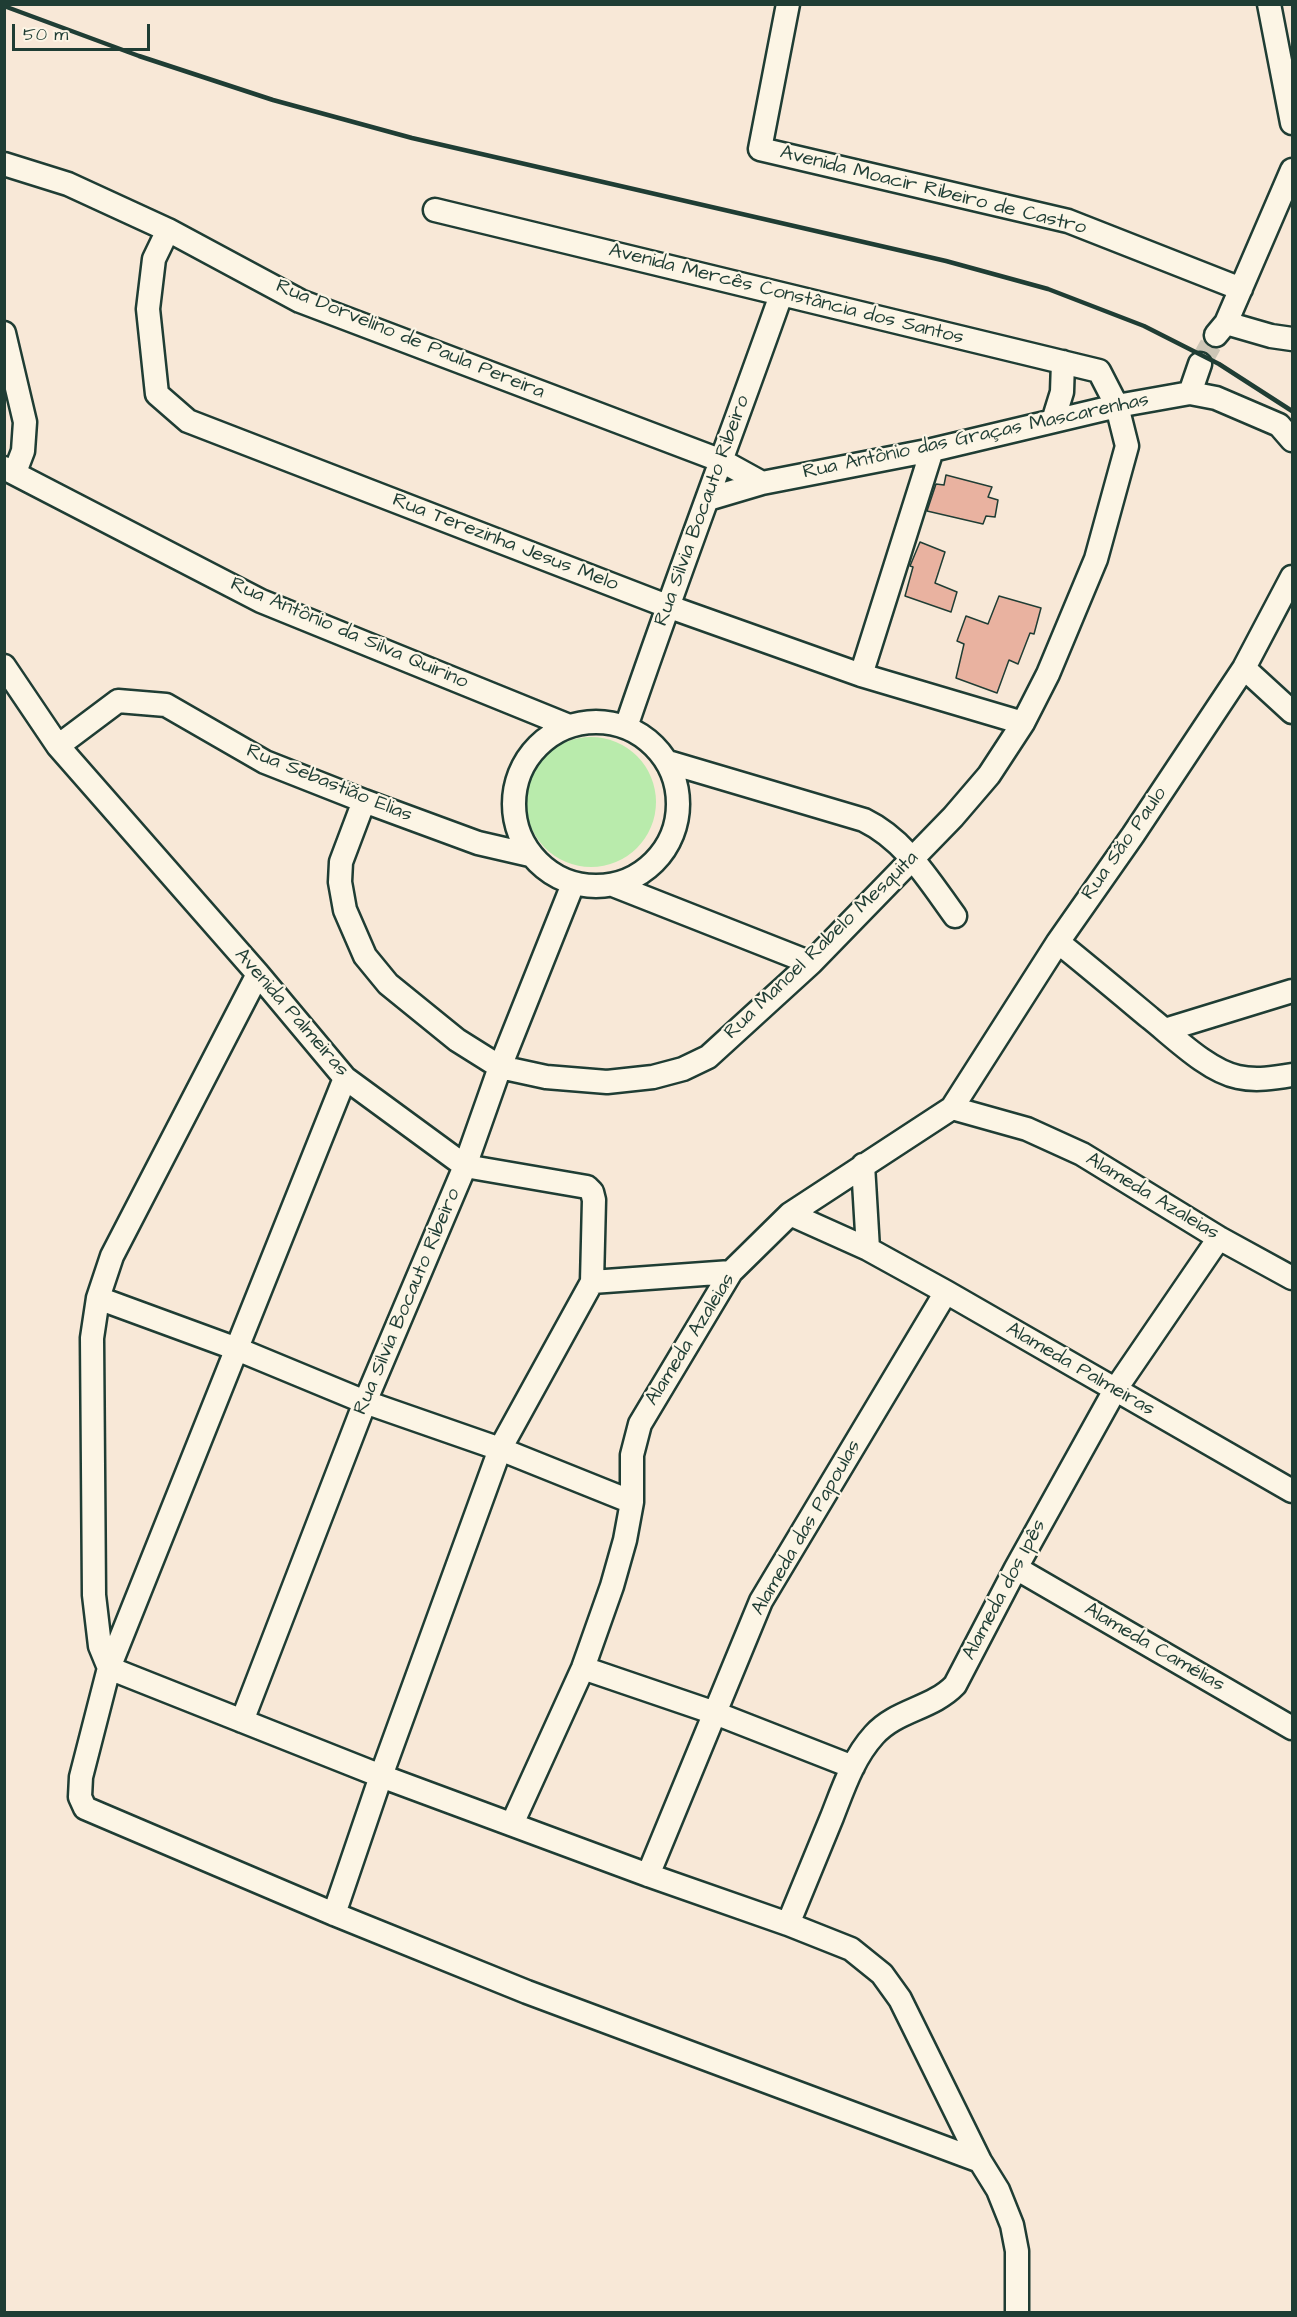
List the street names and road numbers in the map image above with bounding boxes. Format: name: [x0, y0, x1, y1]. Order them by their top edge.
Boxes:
street label: Avenida Moacir Ribeiro de Castro: [777, 141, 1089, 241]
street label: Avenida Mercês Constância dos Santos: [606, 239, 966, 351]
street label: Rua Dorvelino de Paula Pereira: [272, 275, 548, 405]
street label: Rua Antônio das Graças Mascarenhas: [801, 389, 1151, 485]
street label: Rua Silvia Bocauto Ribeiro: [650, 392, 756, 630]
street label: Rua Terezinha Jesus Melo: [389, 489, 621, 597]
street label: Rua Antônio da Silva Quirino: [227, 573, 471, 695]
street label: Rua Sebastião Elias: [243, 740, 415, 828]
street label: Rua São Paulo: [1077, 783, 1173, 905]
street label: Rua Manoel Rabelo Mesquita: [720, 847, 924, 1045]
street label: Avenida Palmeiras: [229, 944, 353, 1082]
street label: Alameda Azaleias: [1081, 1148, 1223, 1246]
street label: Rua Silvia Bocauto Ribeiro: [349, 1185, 467, 1419]
street label: Alameda Azaleias: [641, 1270, 741, 1410]
street label: Alameda Palmeiras: [1001, 1318, 1159, 1422]
street label: Alameda das Papoulas: [747, 1436, 867, 1620]
street label: Alameda dos Ipês: [958, 1516, 1052, 1664]
street label: Alameda Camélias: [1080, 1598, 1228, 1698]

